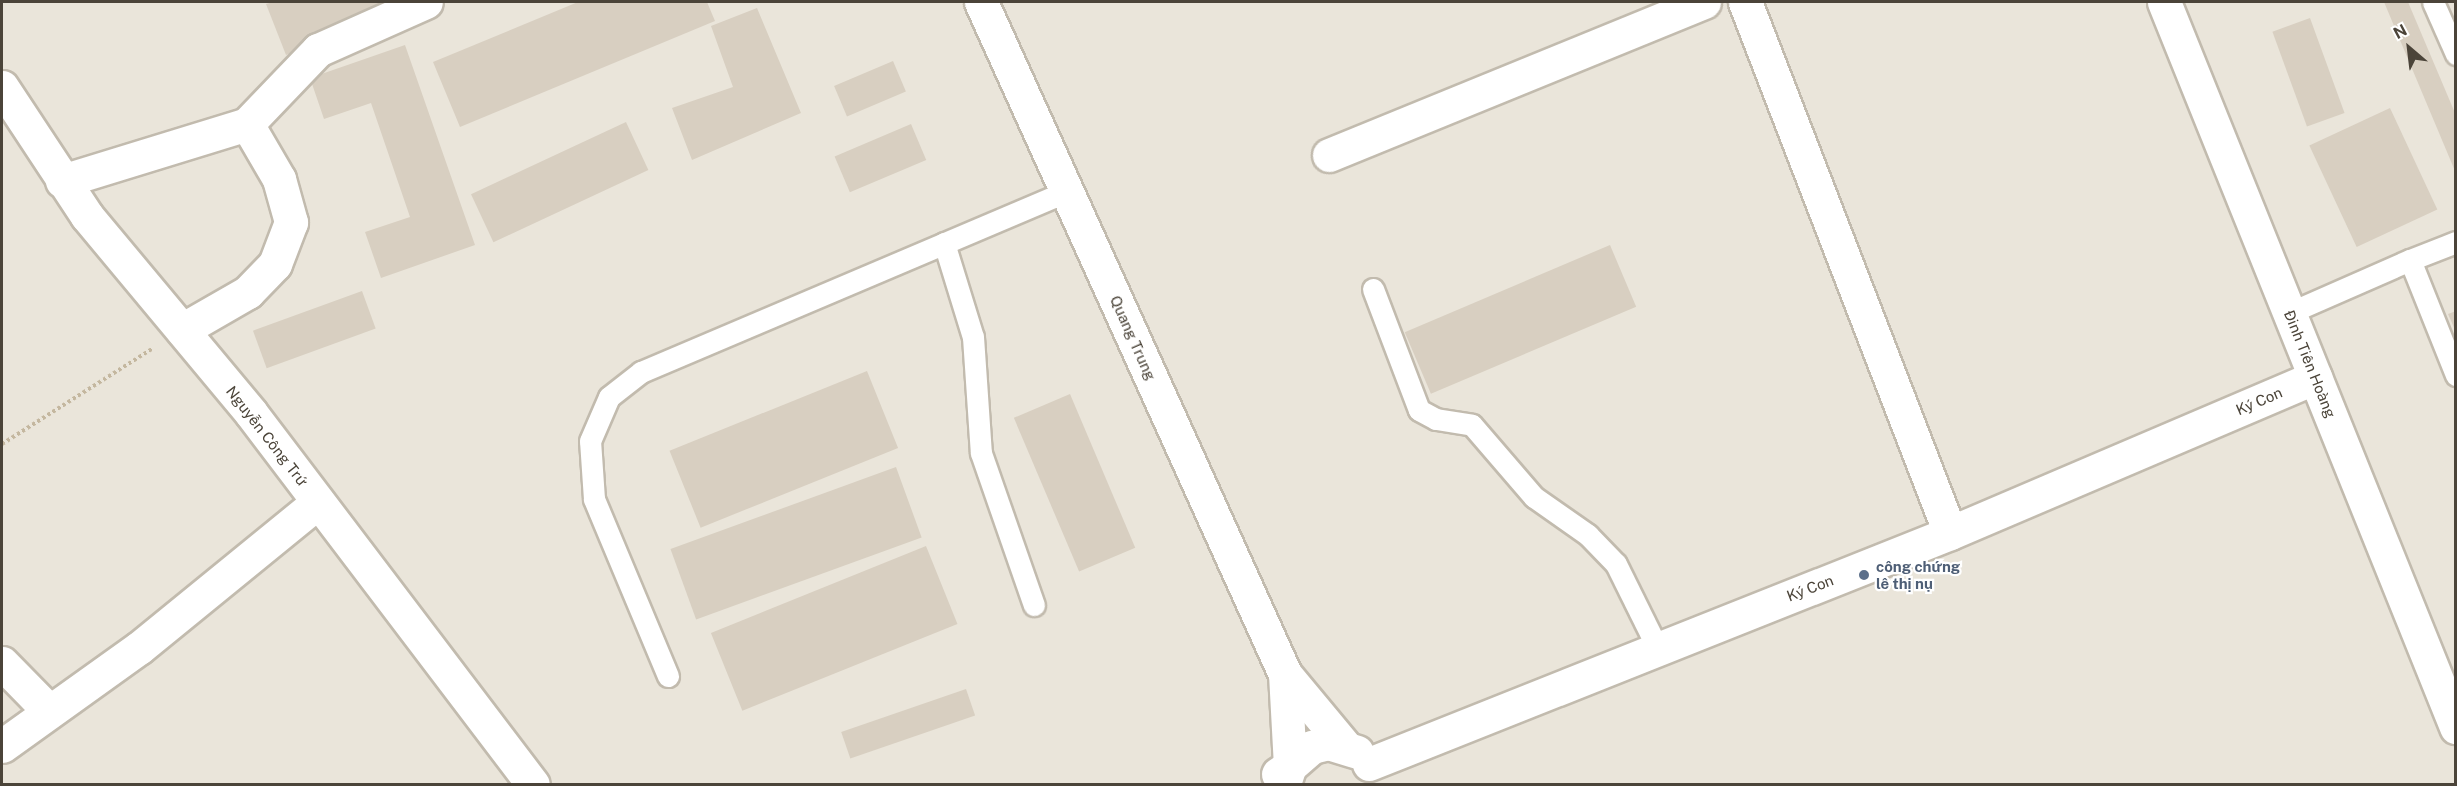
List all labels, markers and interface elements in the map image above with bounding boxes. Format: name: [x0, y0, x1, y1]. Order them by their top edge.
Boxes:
north arrow: [2379, 18, 2439, 78]
text: N: [2390, 20, 2410, 43]
street label: Quang Trung: [1106, 293, 1160, 383]
street label: Đinh Tiên Hoàng: [2280, 307, 2340, 421]
street label: Nguyễn Công Trứ: [222, 382, 312, 490]
street label: Ký Con: [2233, 383, 2285, 419]
place label: công chứng lê thị nụ: [1876, 557, 1960, 592]
marker: công chứng lê thị nụ: [1857, 568, 1871, 582]
street label: Ký Con: [1784, 571, 1836, 605]

